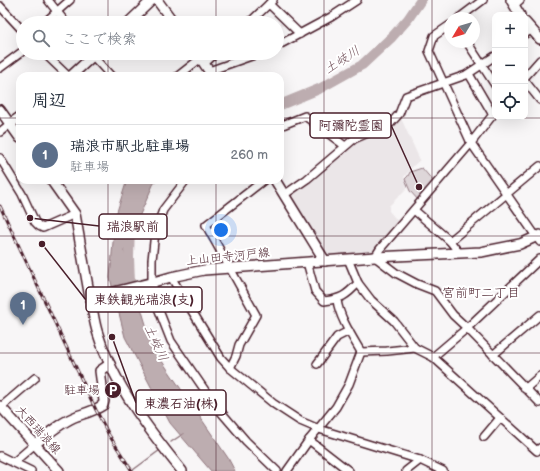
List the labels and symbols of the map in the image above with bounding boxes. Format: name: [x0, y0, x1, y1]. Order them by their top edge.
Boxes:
north arrow: [444, 12, 480, 48]
water label: 土岐川: [321, 43, 363, 77]
callout: 阿彌陀霊園: [310, 113, 391, 138]
text: 阿彌陀霊園: [318, 118, 384, 134]
callout: 瑞浪駅前: [99, 214, 167, 239]
text: 瑞浪駅前: [107, 219, 159, 235]
your location: [211, 220, 231, 240]
street label: 上山田寺河戸線: [185, 245, 271, 269]
district label: 宮前町二丁目: [442, 285, 520, 301]
callout: 東鉄観光瑞浪(支): [86, 287, 202, 312]
pin: 1: [10, 292, 36, 325]
text: 東鉄観光瑞浪(支): [94, 292, 194, 308]
water label: 土岐川: [141, 322, 171, 364]
parking icon: 駐車場: [103, 380, 123, 400]
place label: 駐車場: [64, 383, 100, 398]
callout: 東濃石油(株): [136, 390, 226, 415]
text: 東濃石油(株): [144, 396, 218, 412]
street label: 大西瑞浪線: [12, 403, 64, 457]

